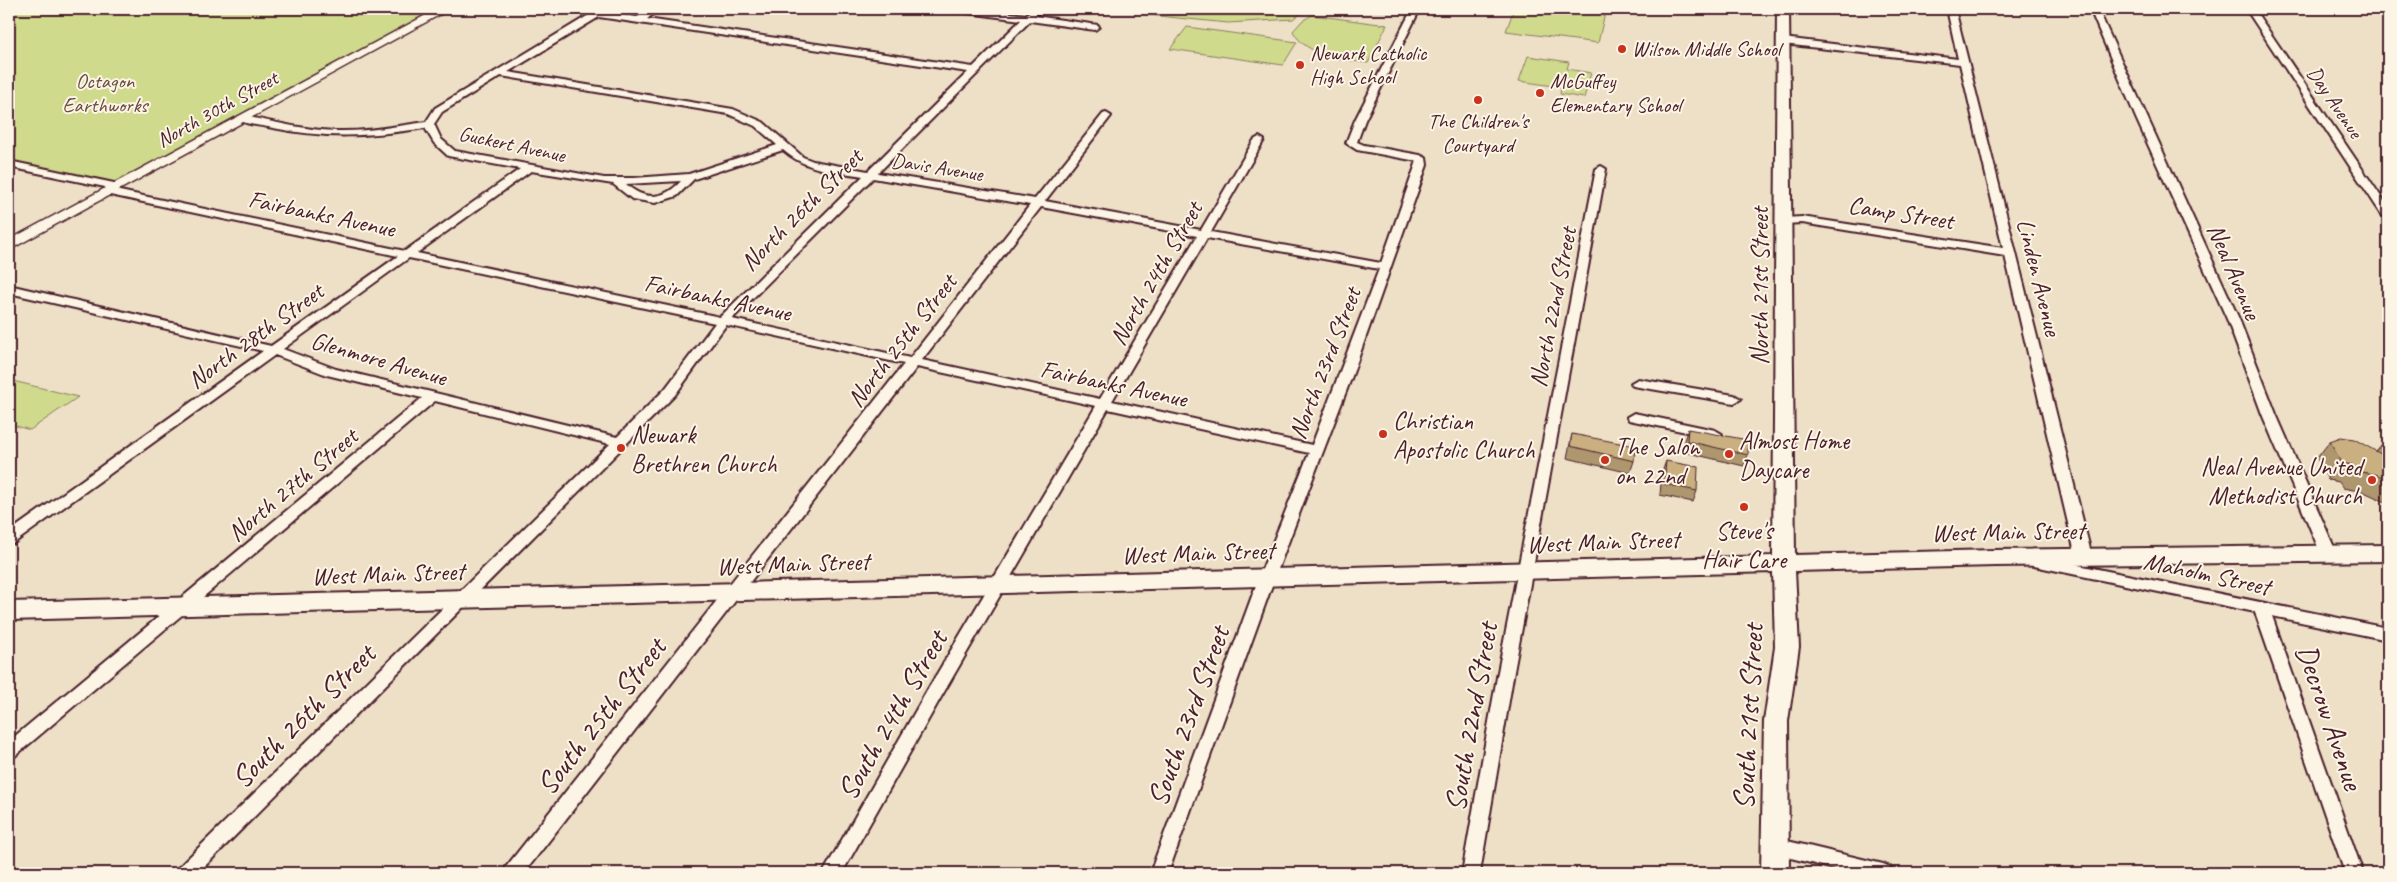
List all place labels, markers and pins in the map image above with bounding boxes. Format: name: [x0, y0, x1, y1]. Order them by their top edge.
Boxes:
place label: Wilson Middle School: [1632, 36, 1784, 62]
place label: Newark Catholic High School: [1310, 40, 1428, 90]
marker: Wilson Middle School: [1616, 43, 1628, 55]
marker: Newark Catholic High School: [1294, 59, 1306, 71]
place label: McGuffey Elementary School: [1550, 68, 1685, 118]
marker: McGuffey Elementary School: [1534, 87, 1546, 99]
marker: The Children's Courtyard: [1472, 94, 1484, 106]
place label: The Children's Courtyard: [1428, 108, 1530, 158]
place label: Christian Apostolic Church: [1393, 405, 1535, 466]
place label: Newark Brethren Church: [631, 419, 777, 480]
place label: Almost Home Daycare: [1739, 425, 1851, 486]
marker: Christian Apostolic Church: [1377, 428, 1389, 440]
place label: The Salon on 22nd: [1615, 431, 1701, 492]
marker: Newark Brethren Church: [615, 442, 627, 454]
marker: Almost Home Daycare: [1723, 448, 1735, 460]
place label: Neal Avenue United Methodist Church: [2201, 451, 2365, 512]
marker: The Salon on 22nd: [1599, 454, 1611, 466]
marker: Neal Avenue United Methodist Church: [2366, 474, 2378, 486]
marker: Steve's Hair Care: [1738, 501, 1750, 513]
place label: Steve's Hair Care: [1702, 515, 1788, 576]

